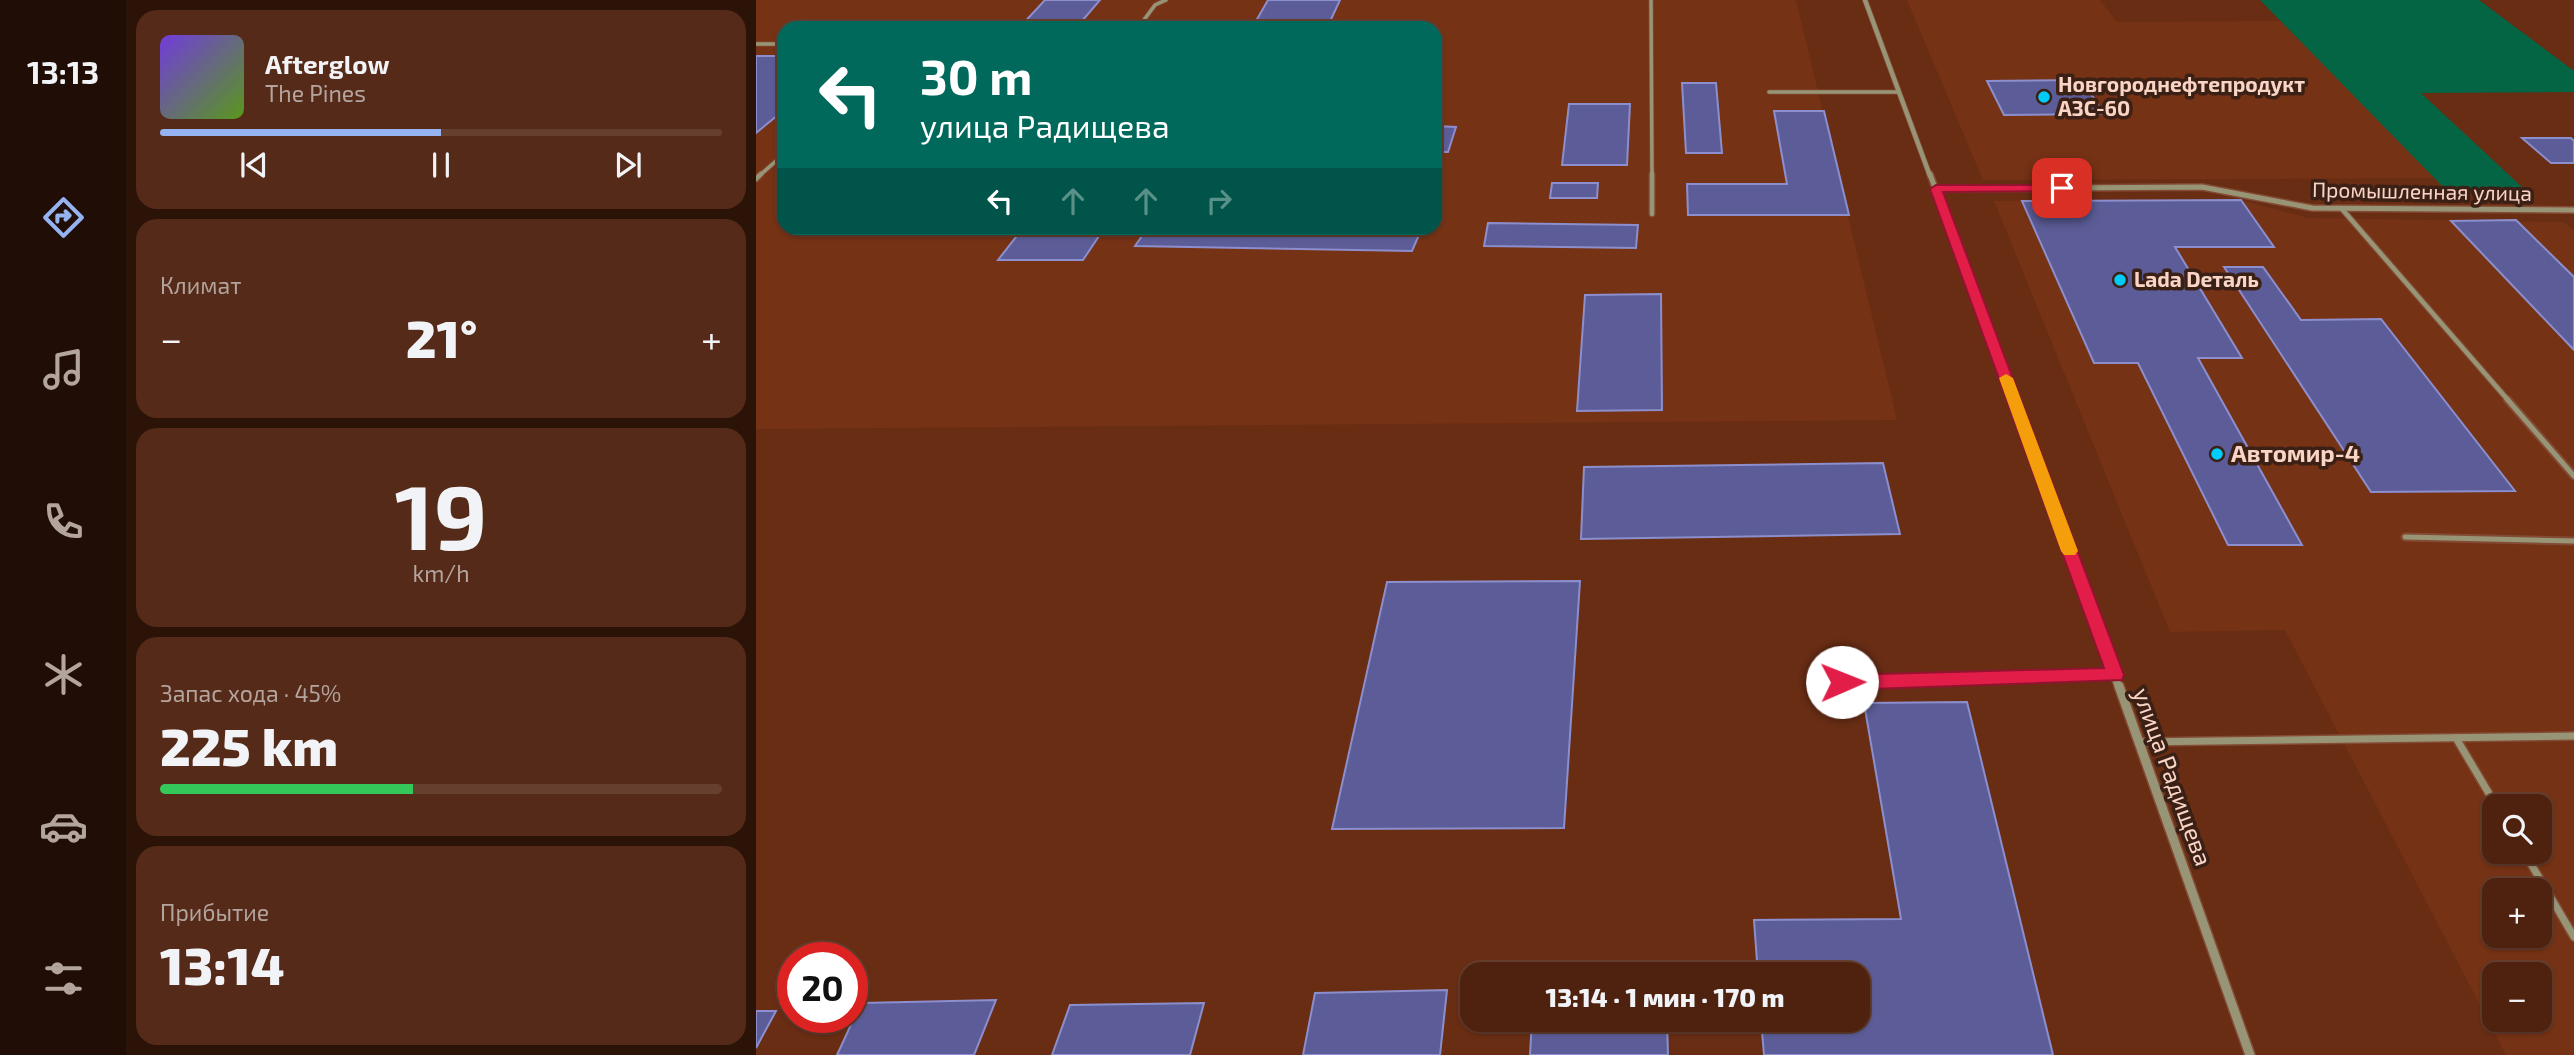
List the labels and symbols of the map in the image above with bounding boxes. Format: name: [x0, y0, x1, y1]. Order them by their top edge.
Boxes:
place label: Новгороднефтепродукт АЗС-60: [2058, 71, 2305, 120]
marker: Новгороднефтепродукт АЗС-60: [2036, 89, 2052, 105]
pin: [2032, 158, 2092, 218]
street label: Промышленная улица: [2312, 176, 2532, 206]
place label: Lada Dеталь: [2134, 266, 2259, 291]
marker: Lada Dеталь: [2112, 272, 2128, 288]
place label: Автомир-4: [2231, 438, 2360, 467]
marker: Автомир-4: [2209, 446, 2225, 462]
position arrow: [1805, 645, 1879, 719]
street label: улица Радищева: [2127, 684, 2219, 870]
speed limit sign: 20: [777, 942, 868, 1033]

